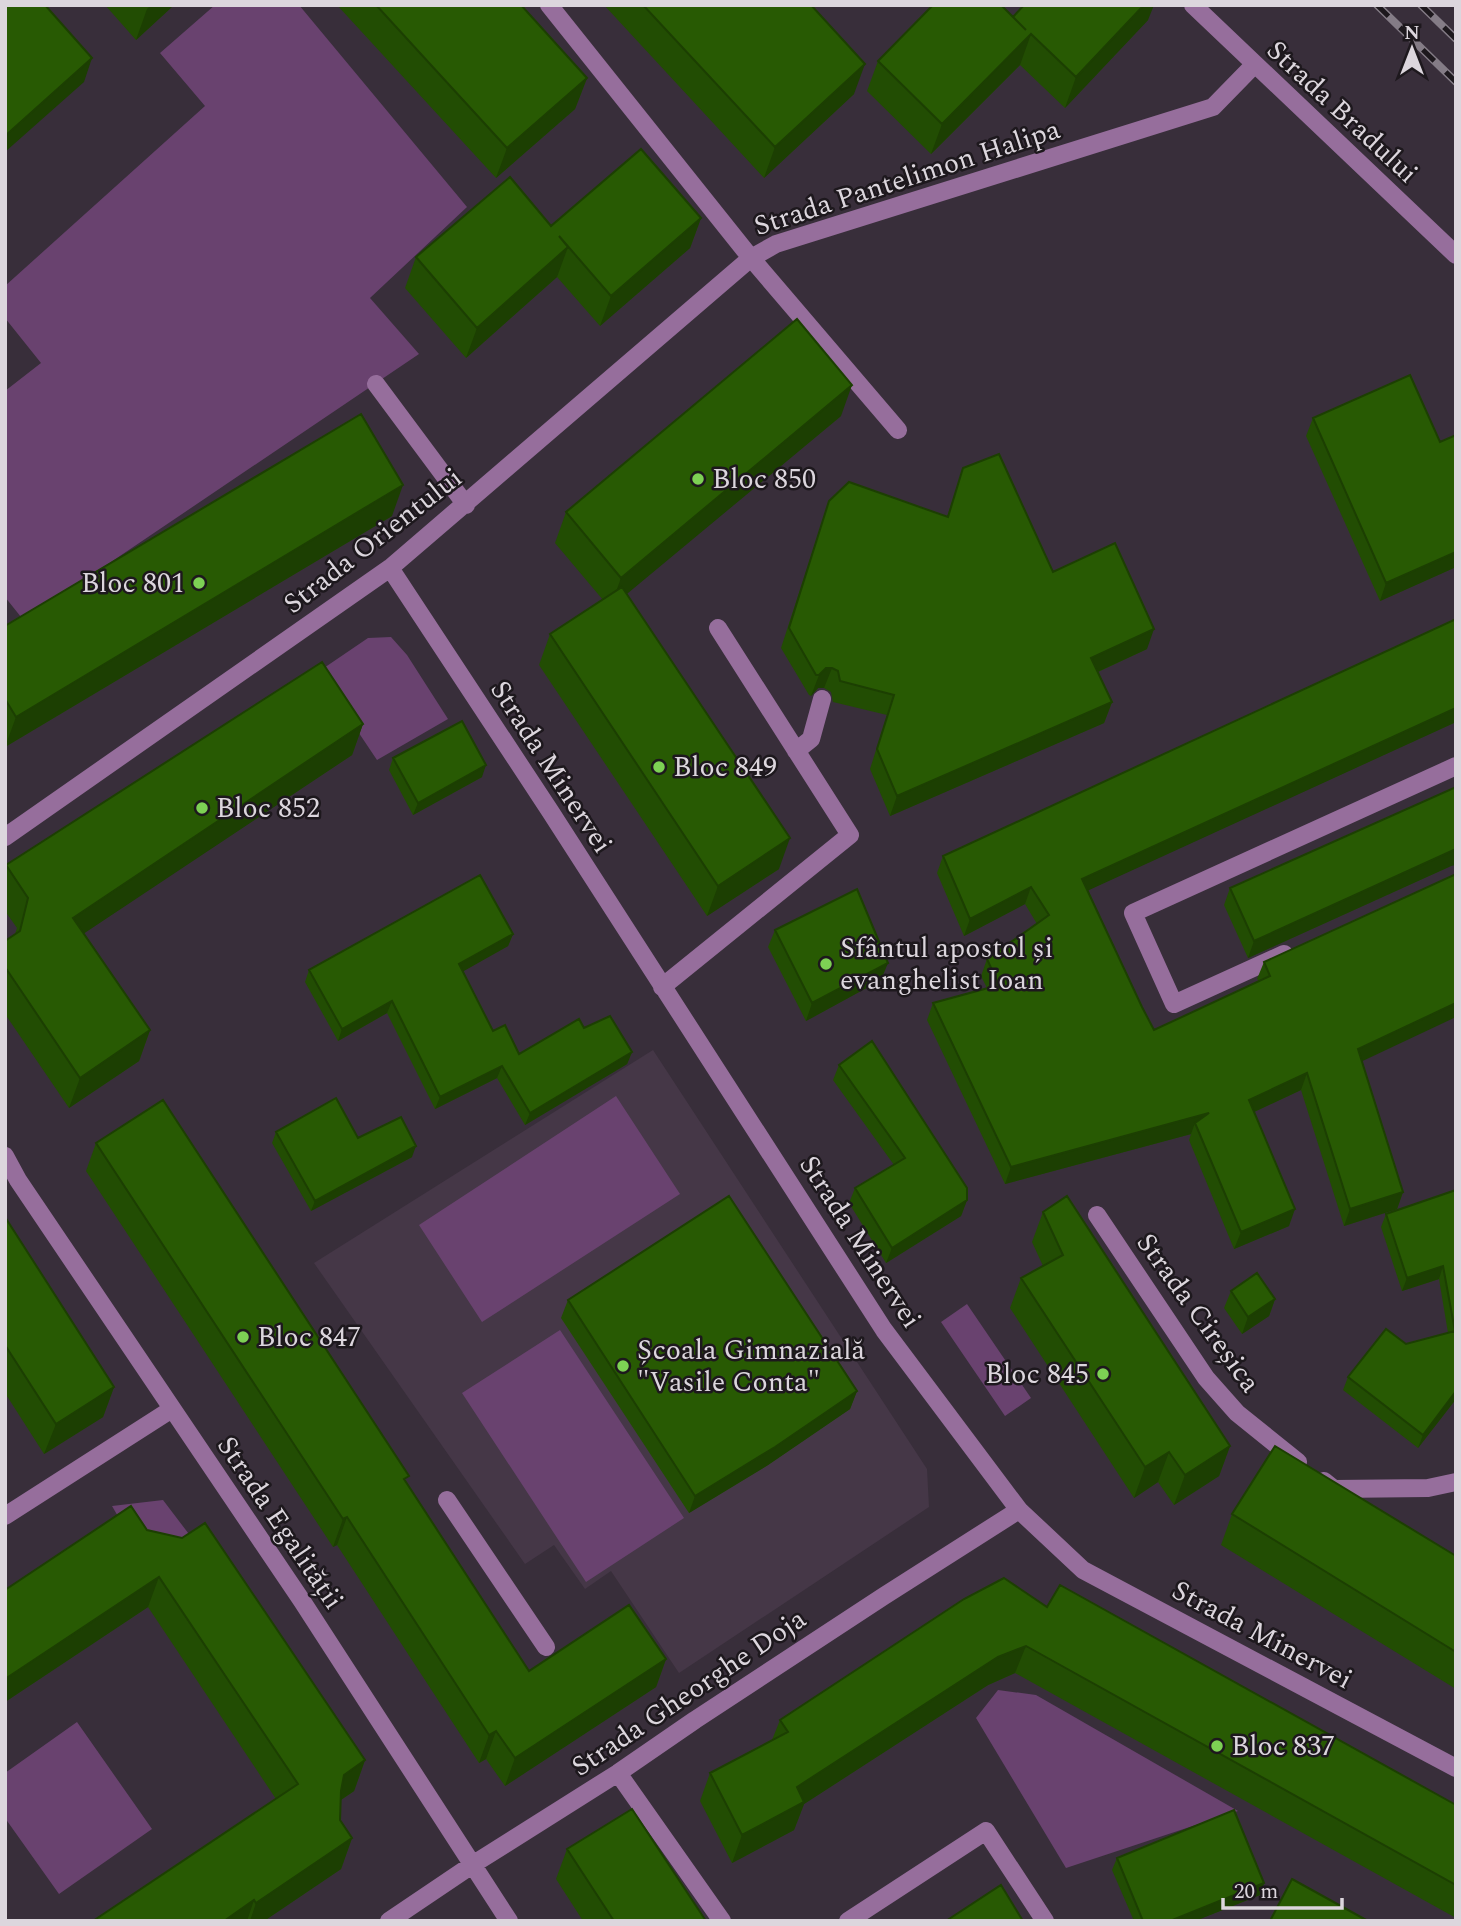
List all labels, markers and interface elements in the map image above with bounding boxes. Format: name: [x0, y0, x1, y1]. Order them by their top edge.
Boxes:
north arrow: [1377, 14, 1447, 84]
text: N: [1404, 19, 1420, 48]
street label: Strada Bradului: [1256, 30, 1428, 194]
street label: Strada Pantelimon Halipa: [748, 108, 1066, 248]
street label: Strada Orientului: [274, 457, 472, 625]
place label: Bloc 850: [712, 458, 816, 501]
marker: Bloc 850: [690, 471, 706, 487]
place label: Bloc 801: [81, 562, 185, 605]
marker: Bloc 801: [191, 575, 207, 591]
street label: Strada Minervei: [479, 672, 623, 862]
place label: Bloc 849: [673, 746, 777, 789]
marker: Bloc 849: [651, 759, 667, 775]
place label: Bloc 852: [216, 787, 320, 830]
marker: Bloc 852: [194, 800, 210, 816]
place label: Sfântul apostol și evanghelist Ioan: [840, 927, 1053, 1002]
marker: Sfântul apostol și evanghelist Ioan: [818, 956, 834, 972]
street label: Strada Minervei: [788, 1147, 932, 1337]
street label: Strada Cireșica: [1125, 1224, 1271, 1402]
place label: Bloc 847: [257, 1316, 361, 1359]
marker: Bloc 847: [235, 1329, 251, 1345]
place label: Școala Gimnazială "Vasile Conta": [637, 1329, 866, 1404]
place label: Bloc 845: [985, 1353, 1089, 1396]
marker: Școala Gimnazială "Vasile Conta": [615, 1358, 631, 1374]
marker: Bloc 845: [1095, 1366, 1111, 1382]
street label: Strada Egalității: [206, 1427, 354, 1619]
street label: Strada Minervei: [1164, 1569, 1360, 1701]
street label: Strada Gheorghe Doja: [563, 1598, 815, 1788]
place label: Bloc 837: [1231, 1725, 1335, 1768]
marker: Bloc 837: [1209, 1738, 1225, 1754]
scale bar: [1223, 1867, 1342, 1911]
text: 20 m: [1234, 1876, 1278, 1908]

